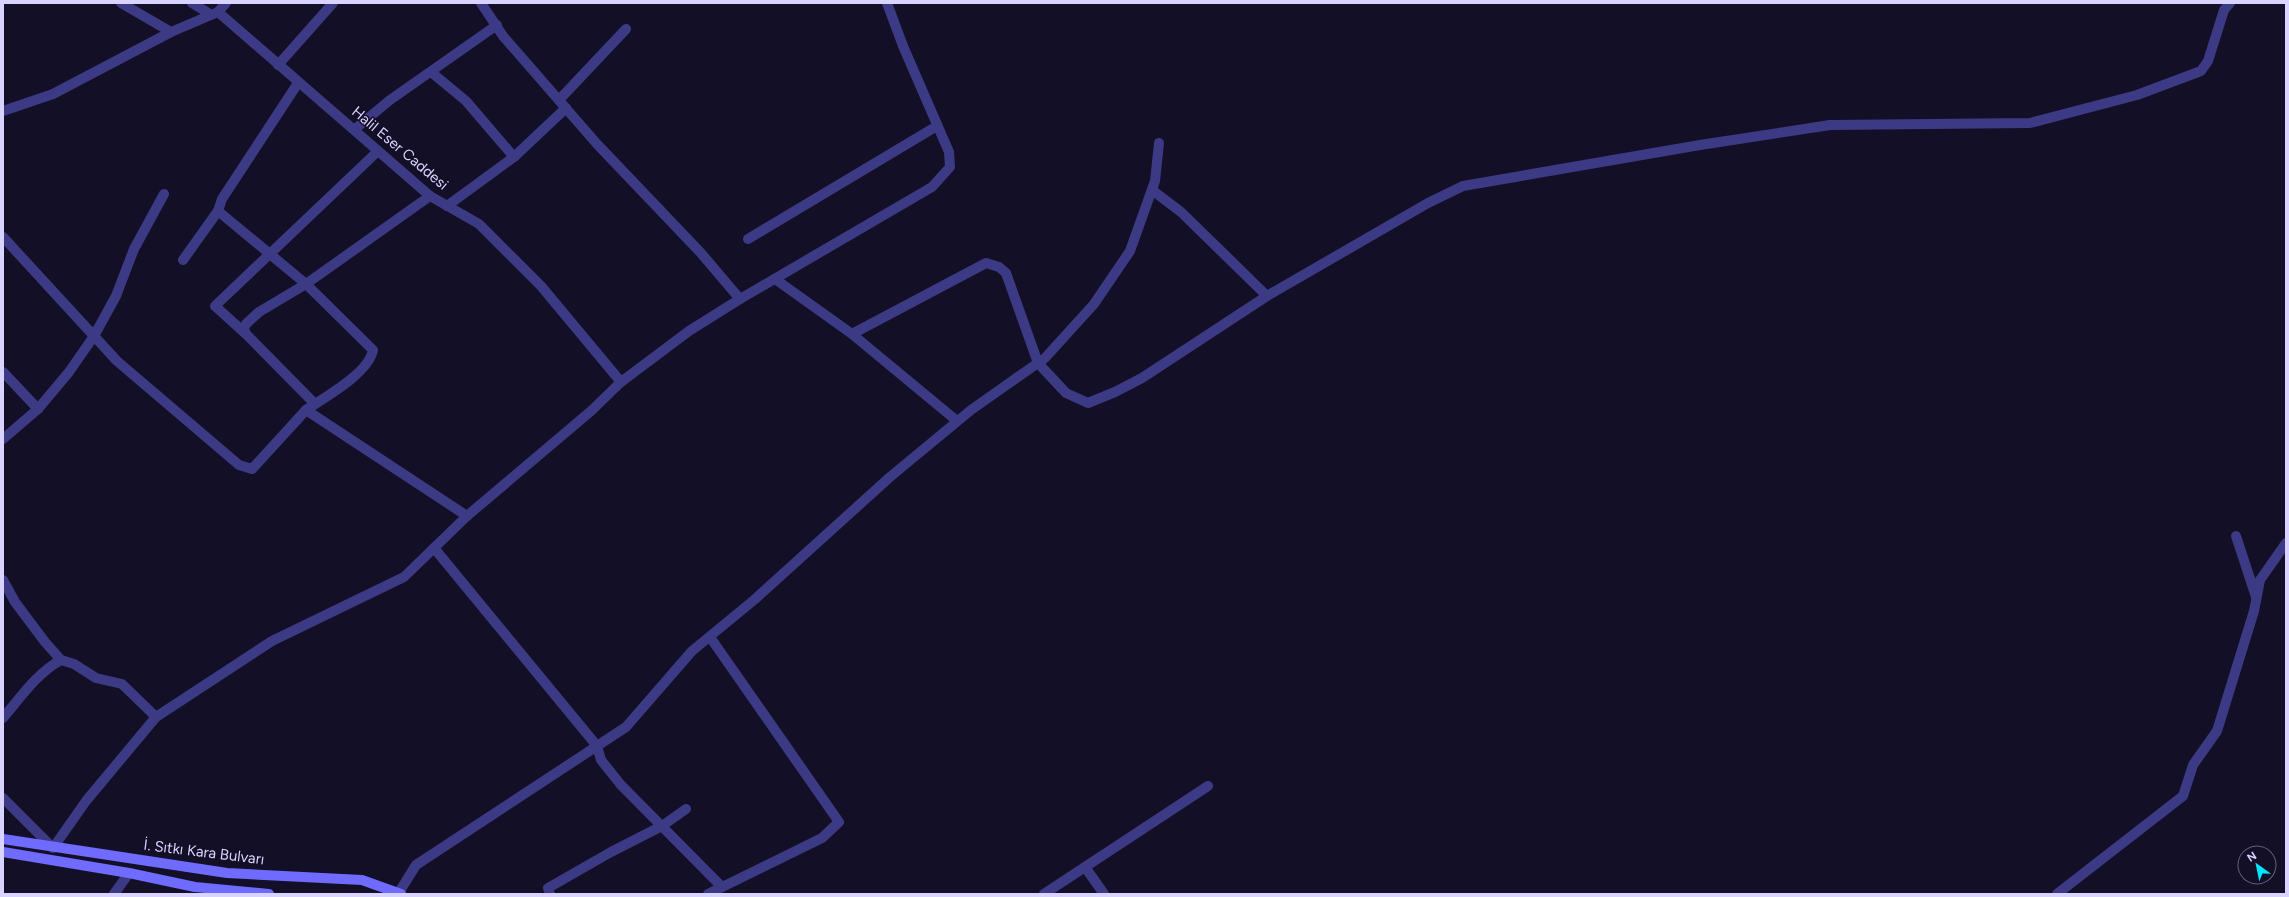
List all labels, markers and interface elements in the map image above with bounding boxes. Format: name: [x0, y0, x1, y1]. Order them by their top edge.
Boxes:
street label: Halil Eser Caddesi: [348, 102, 452, 194]
street label: İ. Sıtkı Kara Bulvarı: [143, 836, 265, 868]
north arrow: [2237, 845, 2277, 885]
text: N: [2245, 849, 2259, 865]

